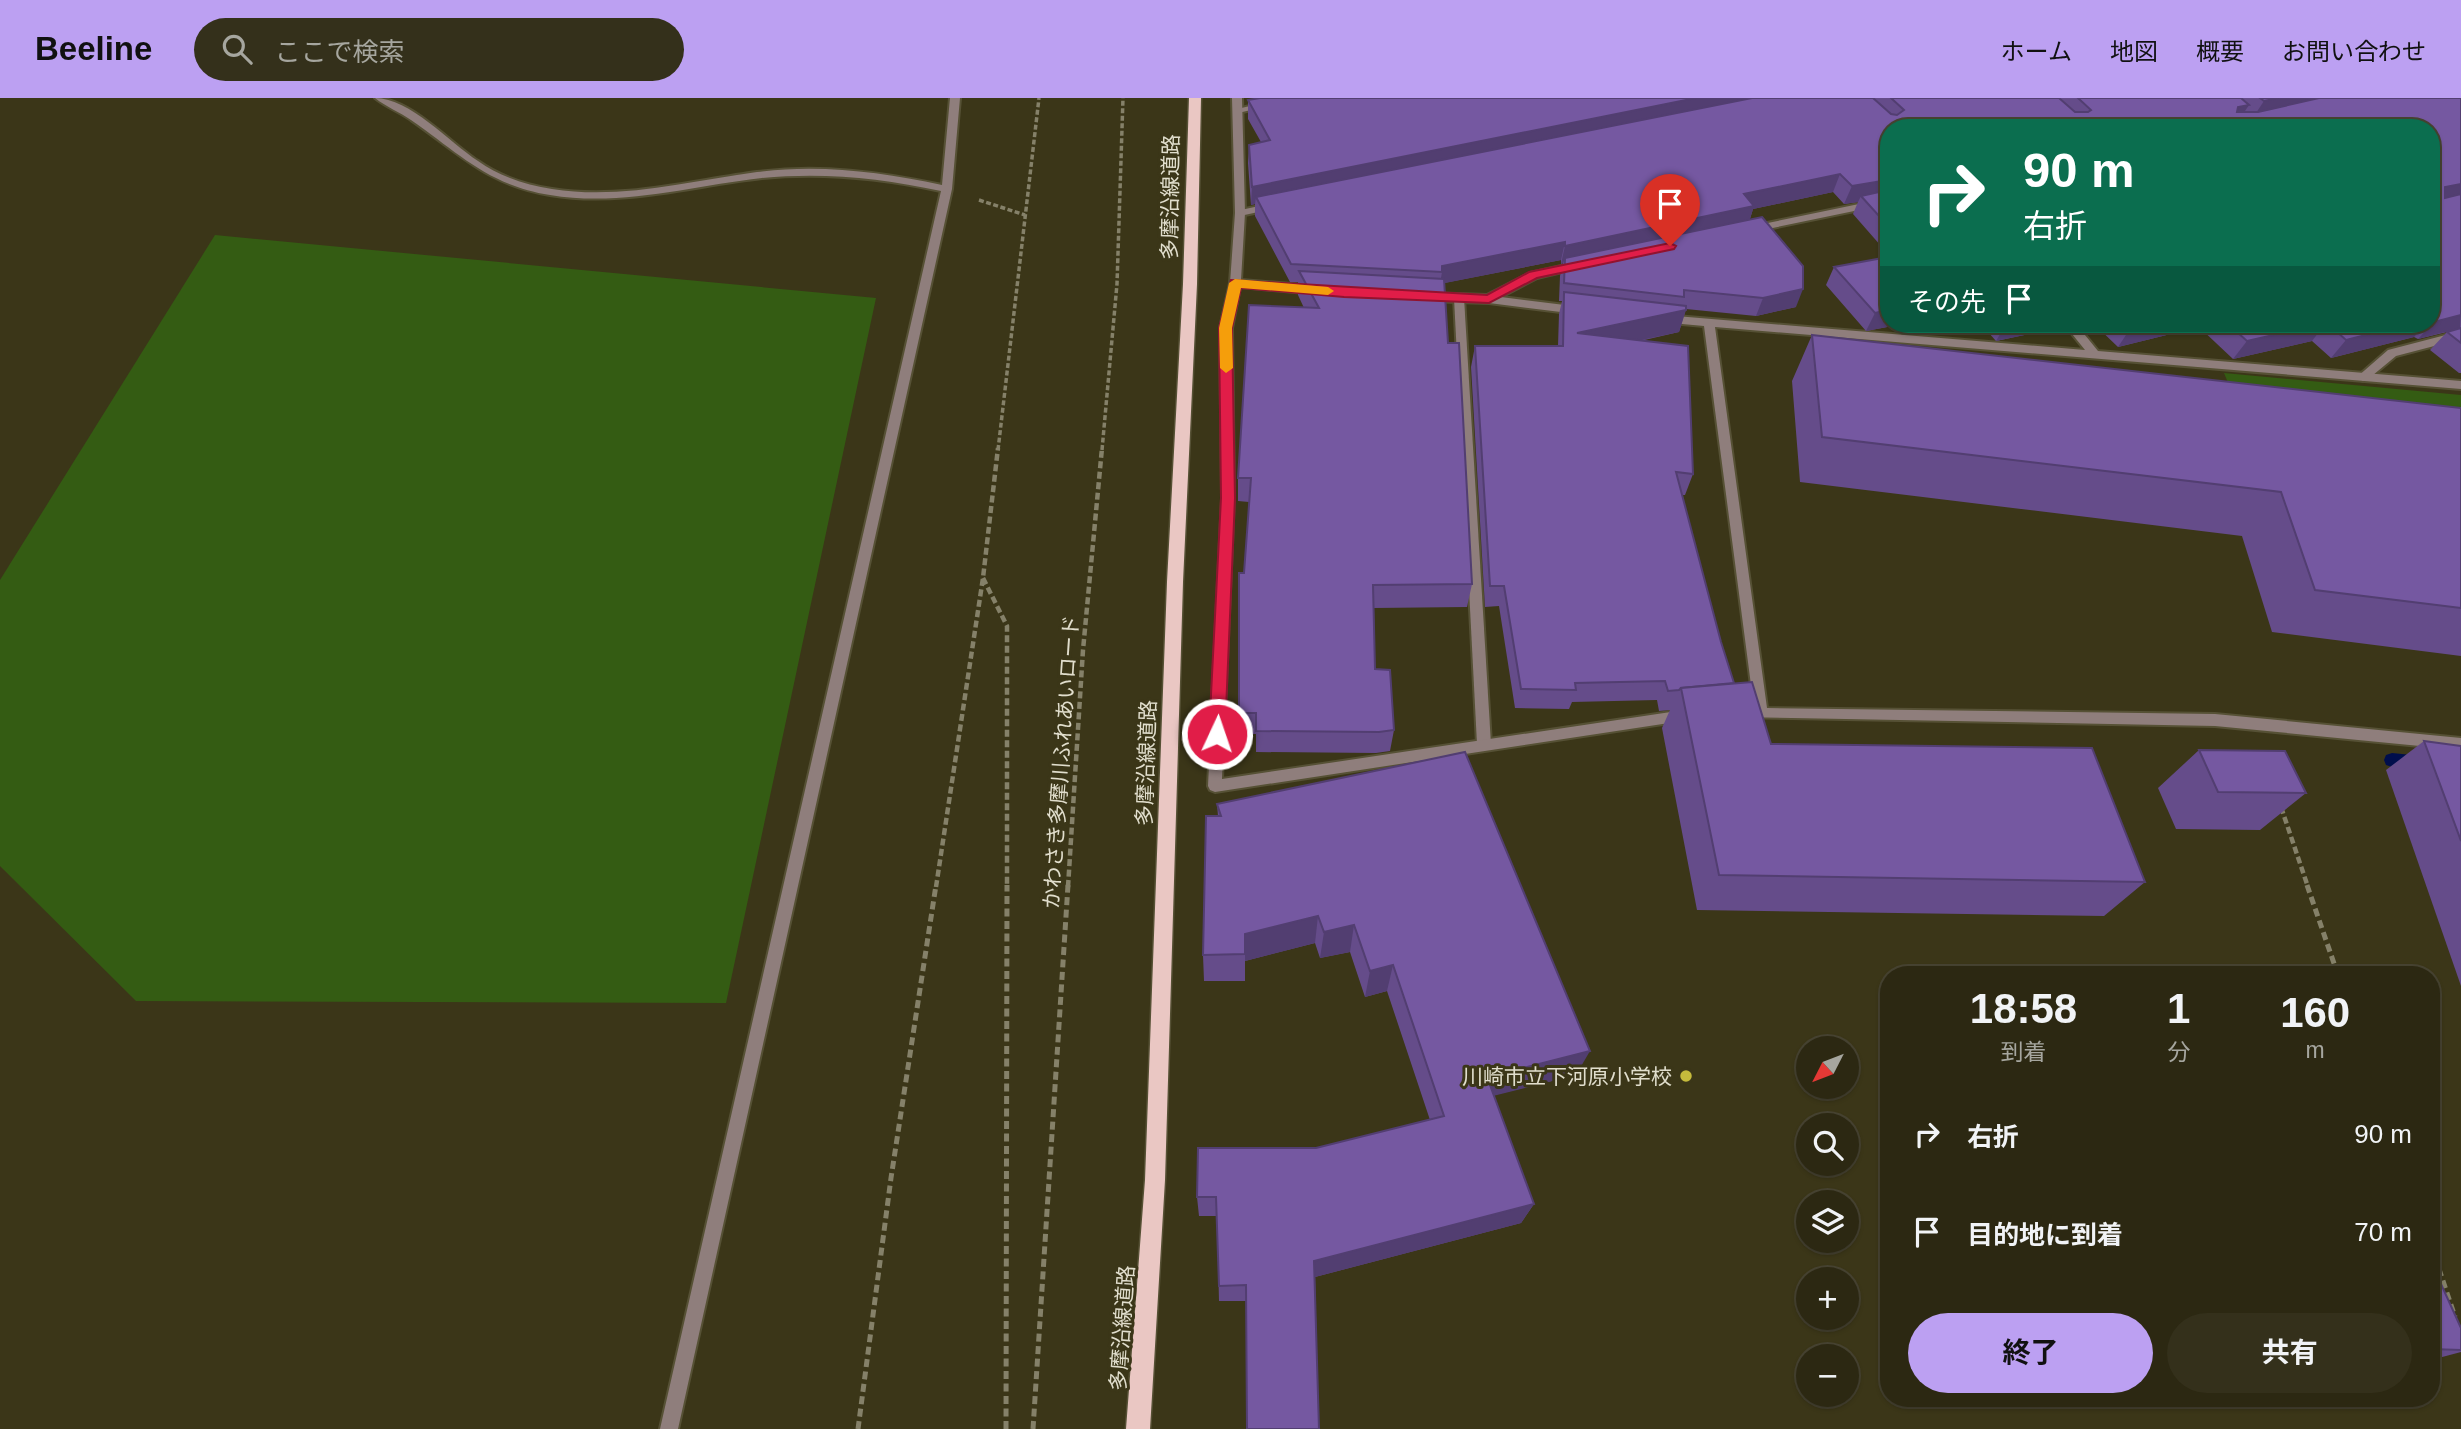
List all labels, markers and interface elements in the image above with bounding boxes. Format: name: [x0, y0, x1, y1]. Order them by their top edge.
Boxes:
search box: [194, 18, 684, 81]
text: Beeline: [35, 30, 152, 67]
icon: search: [218, 30, 256, 68]
text: ここで検索: [274, 37, 404, 67]
text: ホーム: [2001, 38, 2072, 65]
text: 地図: [2110, 38, 2158, 65]
text: 概要: [2196, 38, 2244, 65]
text: お問い合わせ: [2282, 38, 2426, 65]
street label: 多摩沿線道路: [1157, 134, 1183, 260]
text: 90 m: [2023, 143, 2135, 197]
icon: right: [1908, 147, 1999, 238]
pin: [1640, 174, 1700, 246]
icon: arrive: [1651, 185, 1689, 223]
text: 右折: [2023, 208, 2087, 244]
icon: arrive: [2000, 280, 2038, 318]
text: その先: [1908, 287, 1986, 317]
street label: かわさき多摩川ふれあいロード: [1039, 615, 1083, 909]
position arrow: [1180, 697, 1254, 771]
street label: 多摩沿線道路: [1132, 700, 1160, 826]
text: 18:58: [1970, 985, 2077, 1032]
text: 1: [2167, 985, 2190, 1032]
text: 160: [2280, 989, 2350, 1036]
north arrow: [1796, 1036, 1858, 1099]
map controls: [1796, 1036, 1859, 1407]
text: m: [2306, 1037, 2325, 1063]
text: 到着: [2000, 1039, 2046, 1065]
text: 分: [2167, 1039, 2190, 1065]
place label: 川崎市立下河原小学校: [1462, 1065, 1672, 1088]
marker: 川崎市立下河原小学校: [1678, 1068, 1694, 1084]
button: search: [1796, 1113, 1859, 1176]
icon: right: [1908, 1115, 1946, 1153]
text: 90 m: [2354, 1119, 2412, 1149]
text: 右折: [1967, 1122, 2019, 1152]
button: layers: [1796, 1190, 1859, 1253]
icon: arrive: [1908, 1213, 1946, 1251]
text: 70 m: [2354, 1217, 2412, 1247]
text: 目的地に到着: [1967, 1220, 2123, 1250]
street label: 多摩沿線道路: [1106, 1264, 1138, 1392]
button: +: [1796, 1267, 1859, 1330]
button: 終了: [1908, 1313, 2153, 1393]
button: 共有: [2167, 1313, 2412, 1393]
button: −: [1796, 1344, 1859, 1407]

